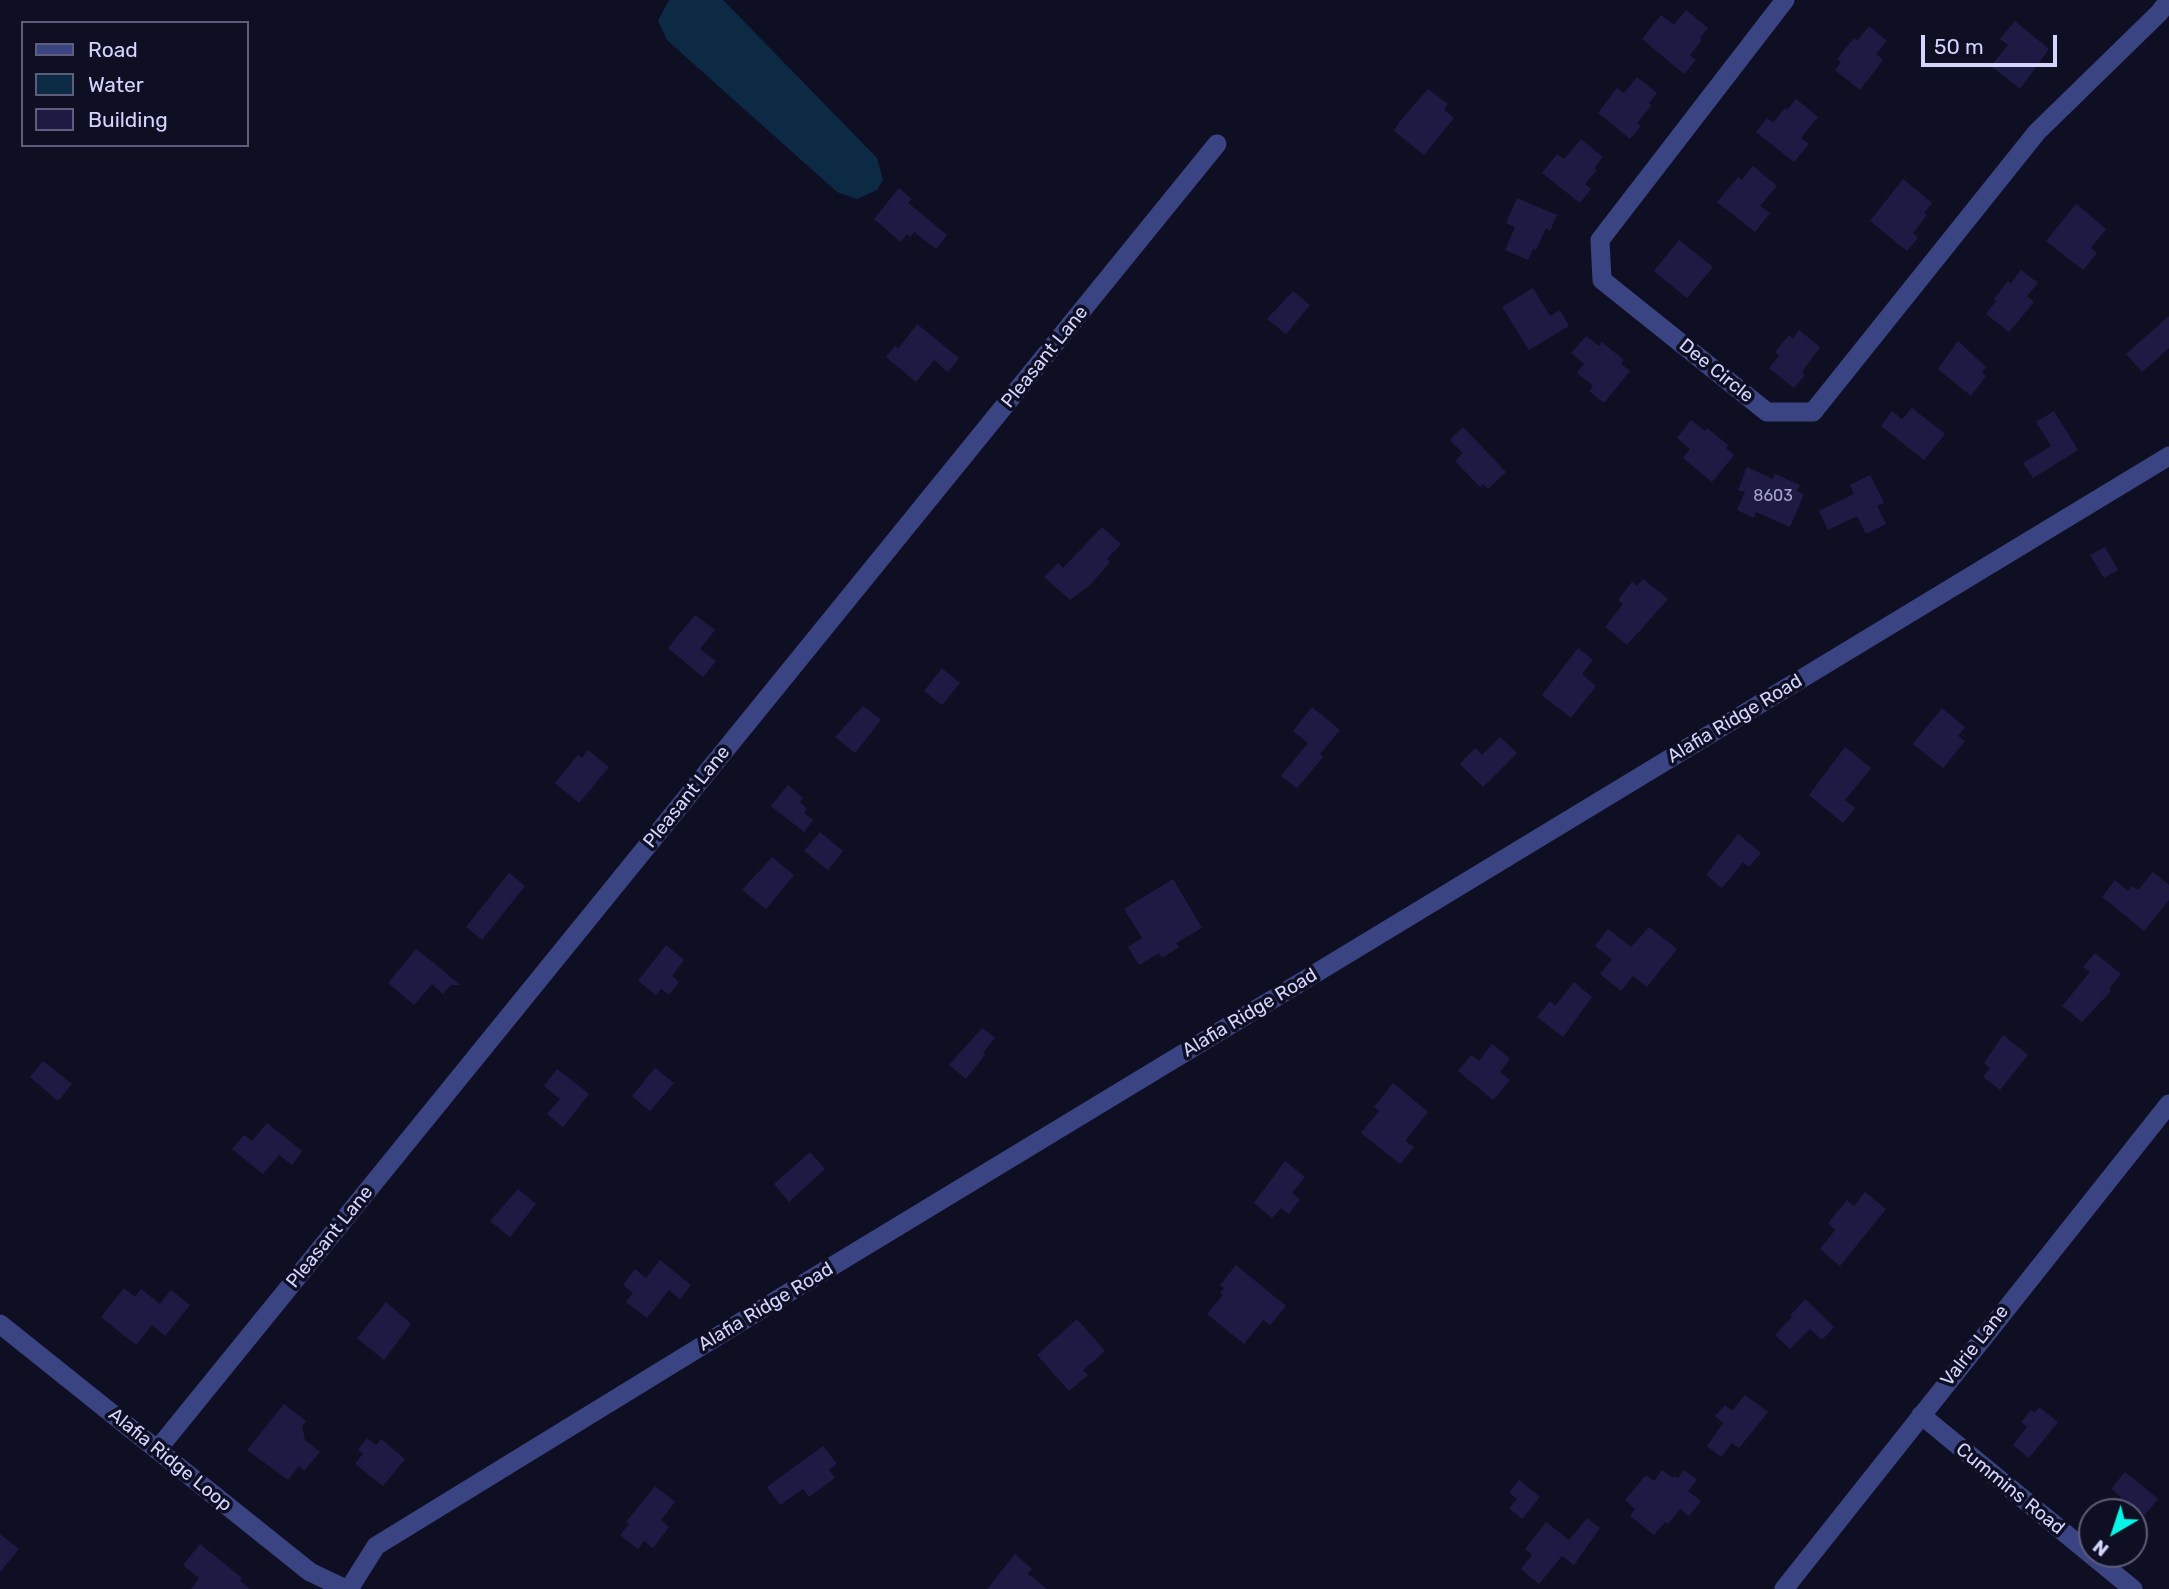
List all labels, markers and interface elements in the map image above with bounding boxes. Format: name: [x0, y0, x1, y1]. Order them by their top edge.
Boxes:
legend: [21, 21, 248, 147]
scale bar: [1924, 21, 2060, 65]
text: 50 m: [1934, 34, 1984, 59]
text: Road: [88, 37, 138, 62]
text: Water: [88, 72, 144, 97]
text: Building: [88, 107, 168, 132]
street label: Pleasant Lane: [997, 301, 1093, 413]
street label: Dee Circle: [1674, 334, 1758, 408]
house number: 8603: [1753, 486, 1793, 506]
street label: Alafia Ridge Road: [1663, 670, 1807, 768]
street label: Pleasant Lane: [639, 741, 735, 853]
street label: Alafia Ridge Road: [1178, 964, 1322, 1062]
street label: Pleasant Lane: [282, 1181, 378, 1293]
street label: Alafia Ridge Road: [694, 1258, 838, 1356]
street label: Valrie Lane: [1936, 1301, 2014, 1391]
street label: Alafia Ridge Loop: [104, 1403, 236, 1517]
street label: Cummins Road: [1951, 1438, 2069, 1540]
north arrow: [2078, 1498, 2148, 1568]
text: N: [2088, 1535, 2113, 1561]

